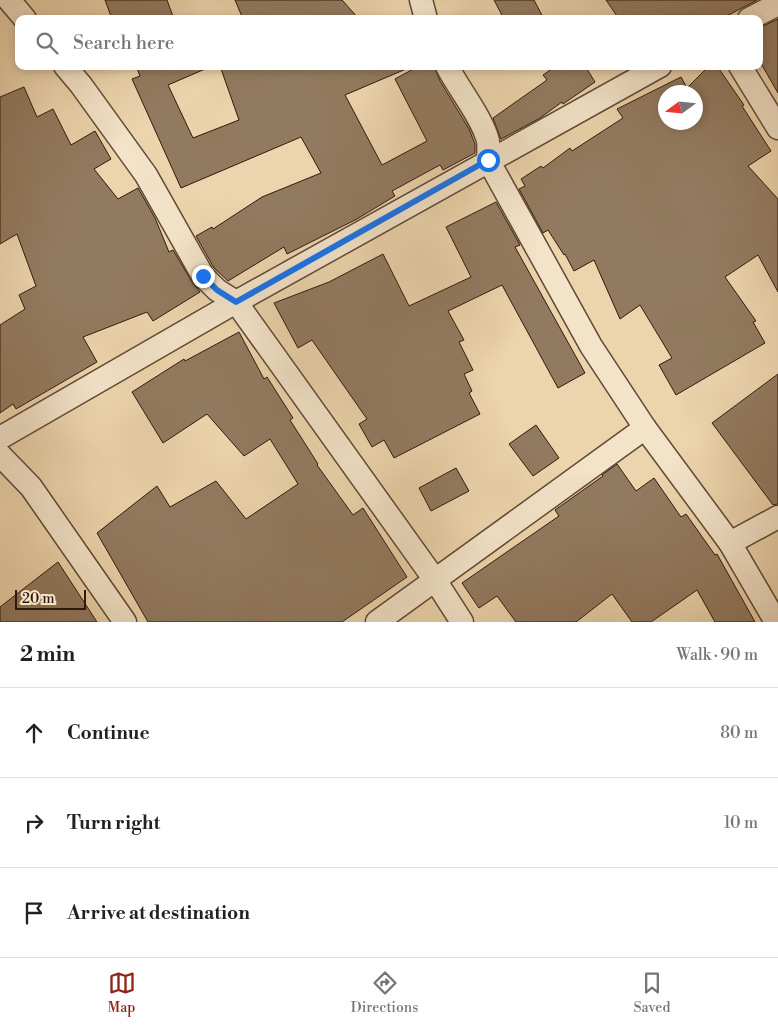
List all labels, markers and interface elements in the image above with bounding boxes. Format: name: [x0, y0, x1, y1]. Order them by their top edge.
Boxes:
search box: [15, 15, 763, 70]
icon: search: [33, 29, 61, 57]
text: Search here: [73, 31, 174, 55]
north arrow: [658, 85, 703, 130]
route start: [477, 149, 500, 172]
route end: [192, 265, 215, 288]
scale bar: [15, 587, 86, 610]
text: 20 m: [22, 590, 54, 608]
text: 2 min: [20, 642, 75, 668]
text: Walk · 90 m: [676, 645, 758, 665]
icon: ahead: [20, 719, 48, 747]
text: Continue: [67, 721, 150, 745]
text: 80 m: [720, 723, 758, 743]
icon: right: [20, 809, 48, 837]
text: Turn right: [67, 811, 160, 835]
text: 10 m: [724, 813, 758, 833]
icon: arrive: [20, 899, 48, 927]
text: Arrive at destination: [67, 901, 250, 925]
tab: Map: [108, 969, 136, 1017]
tab: Directions: [351, 969, 418, 1017]
tab: Saved: [634, 969, 670, 1017]

